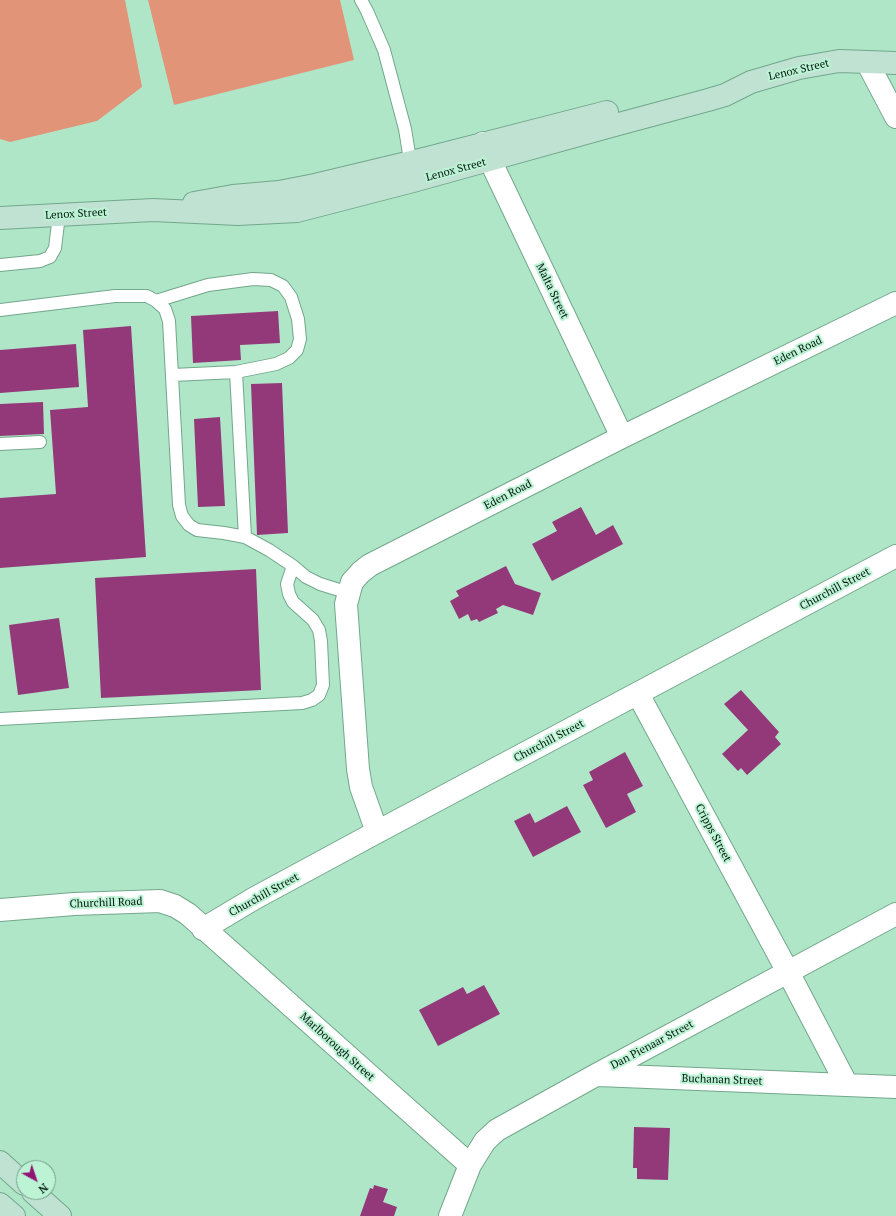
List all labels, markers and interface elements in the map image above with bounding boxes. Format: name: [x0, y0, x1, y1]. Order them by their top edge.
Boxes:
street label: Lenox Street: [767, 57, 831, 83]
street label: Lenox Street: [424, 156, 488, 184]
street label: Lenox Street: [45, 206, 107, 222]
street label: Malta Street: [533, 261, 571, 321]
street label: Eden Road: [772, 334, 824, 368]
street label: Eden Road: [482, 477, 534, 513]
street label: Churchill Street: [798, 565, 872, 613]
street label: Churchill Street: [512, 717, 586, 765]
street label: Cripps Street: [692, 802, 734, 864]
street label: Churchill Street: [227, 870, 301, 920]
street label: Churchill Road: [69, 895, 143, 911]
street label: Marlborough Street: [297, 1010, 377, 1084]
street label: Dan Pienaar Street: [608, 1018, 696, 1072]
street label: Buchanan Street: [681, 1072, 763, 1088]
north arrow: [16, 1160, 56, 1200]
text: N: [35, 1180, 51, 1196]

